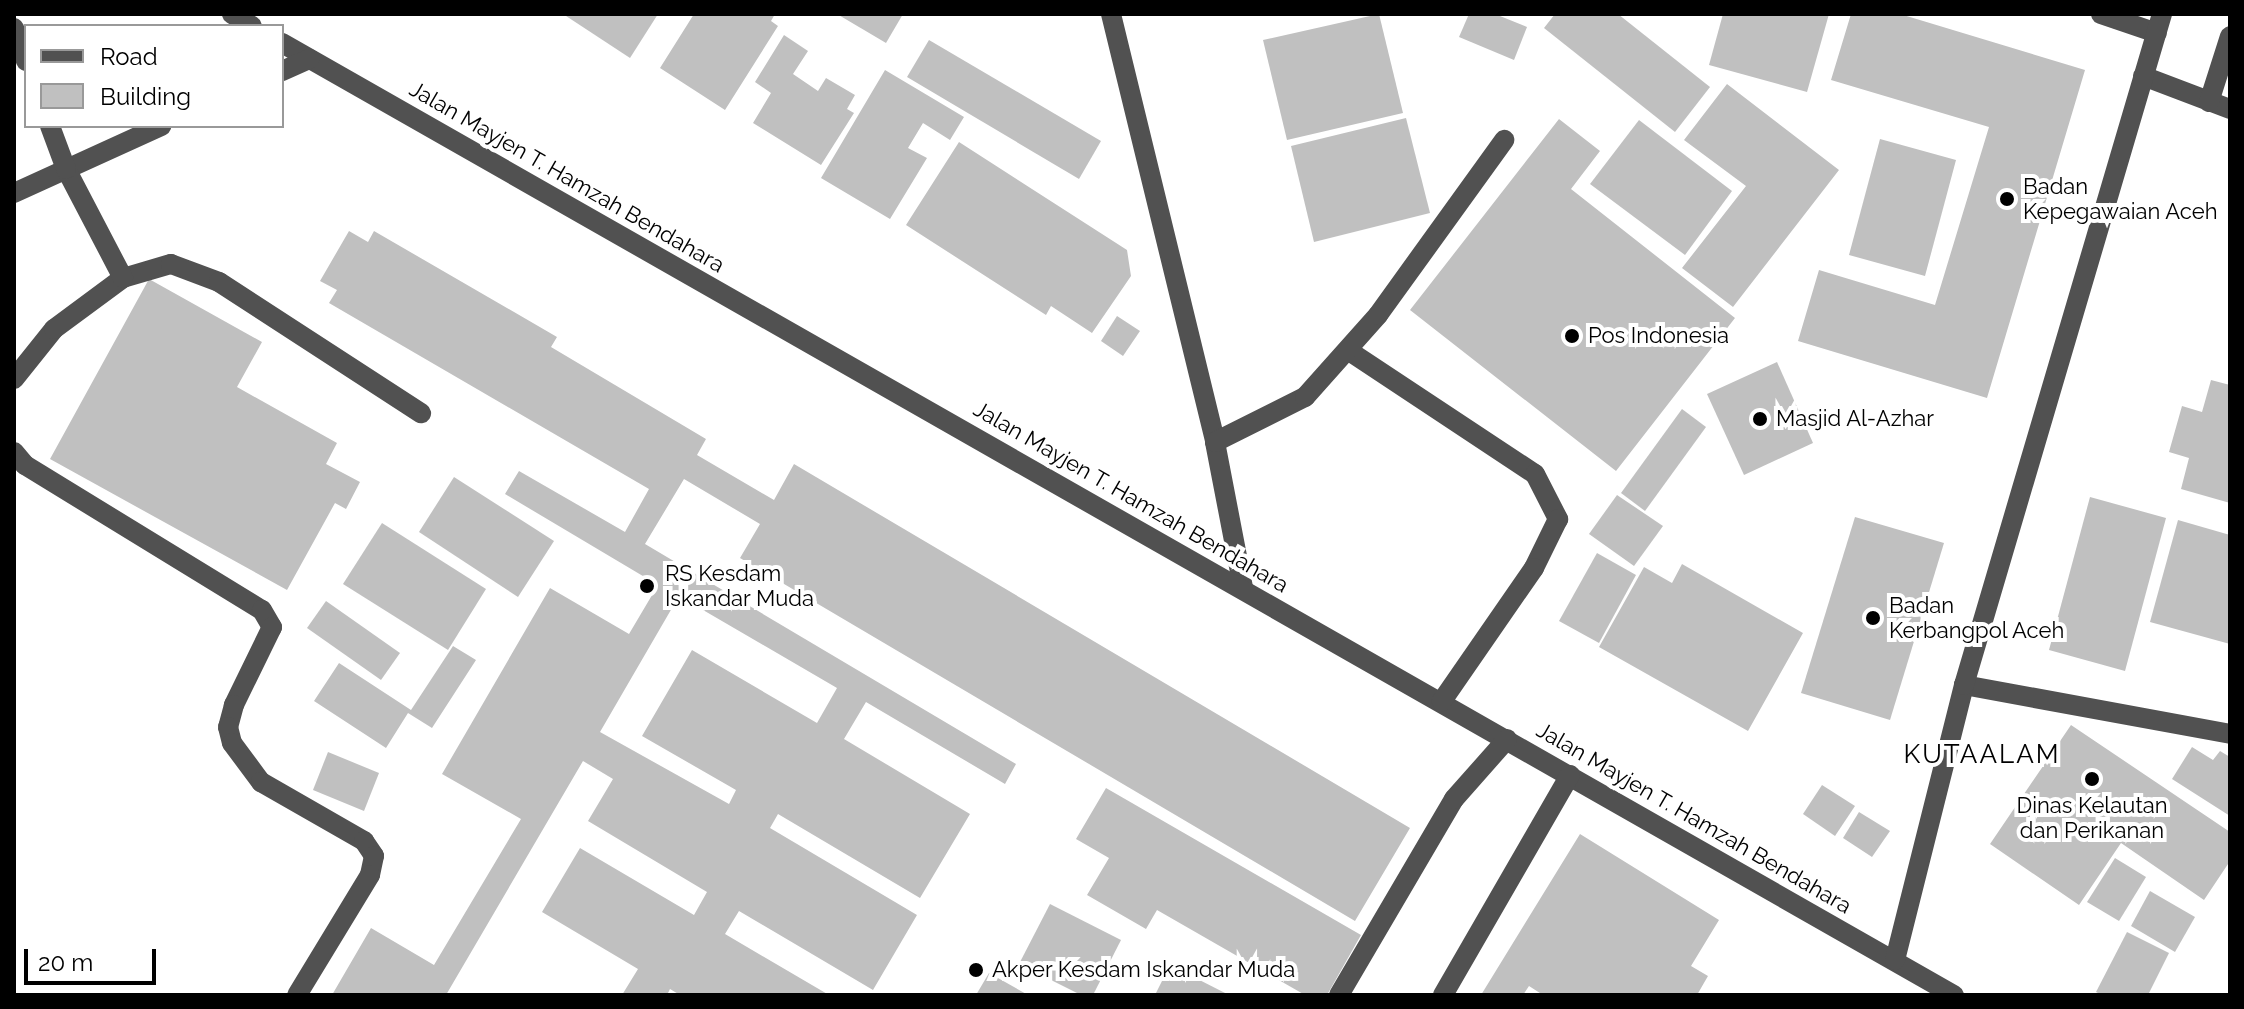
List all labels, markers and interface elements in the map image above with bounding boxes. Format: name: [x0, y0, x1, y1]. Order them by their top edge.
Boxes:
legend: [24, 24, 284, 128]
text: Road: [100, 42, 158, 71]
street label: Jalan Mayjen T. Hamzah Bendahara: [405, 76, 729, 278]
text: Building: [100, 82, 191, 111]
place label: Badan Kepegawaian Aceh: [2023, 173, 2218, 224]
marker: Badan Kepegawaian Aceh: [1998, 190, 2016, 208]
place label: Pos Indonesia: [1588, 323, 1729, 349]
marker: Pos Indonesia: [1563, 327, 1581, 345]
street label: Jalan Mayjen T. Hamzah Bendahara: [969, 396, 1293, 598]
place label: Masjid Al-Azhar: [1776, 406, 1935, 432]
marker: Masjid Al-Azhar: [1751, 410, 1769, 428]
place label: RS Kesdam Iskandar Muda: [665, 560, 814, 612]
marker: RS Kesdam Iskandar Muda: [636, 575, 658, 597]
place label: Badan Kerbangpol Aceh: [1889, 592, 2066, 644]
marker: Badan Kerbangpol Aceh: [1864, 609, 1882, 627]
street label: Jalan Mayjen T. Hamzah Bendahara: [1532, 717, 1856, 919]
district label: KUTAALAM: [1903, 739, 2061, 771]
marker: Dinas Kelautan dan Perikanan: [2083, 770, 2101, 788]
place label: Dinas Kelautan dan Perikanan: [2016, 792, 2168, 844]
scale bar: [28, 933, 160, 983]
text: 20 m: [38, 948, 93, 977]
place label: Akper Kesdam Iskandar Muda: [992, 957, 1296, 983]
marker: Akper Kesdam Iskandar Muda: [967, 961, 985, 979]

